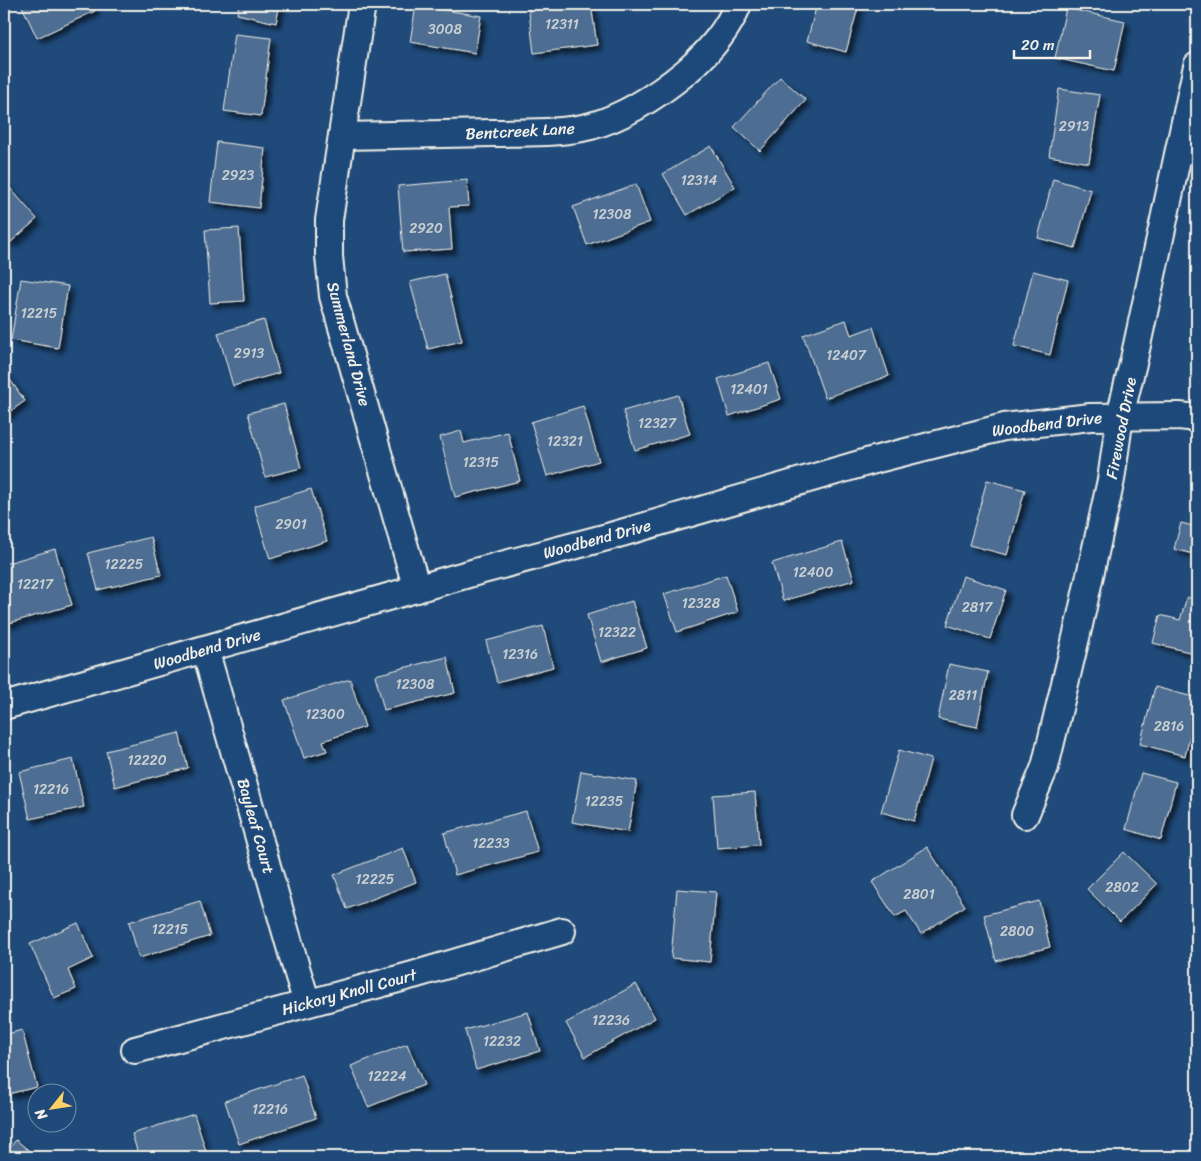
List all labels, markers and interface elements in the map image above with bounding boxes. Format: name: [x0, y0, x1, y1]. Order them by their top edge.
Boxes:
house number: 12311: [545, 12, 579, 37]
house number: 3008: [428, 17, 462, 42]
scale bar: [1014, 28, 1090, 60]
text: 20 m: [1021, 32, 1055, 58]
street label: Bentcreek Lane: [465, 114, 575, 148]
house number: 2913: [1059, 114, 1089, 139]
house number: 2923: [222, 163, 255, 188]
house number: 12314: [681, 168, 718, 193]
house number: 12308: [592, 202, 632, 227]
house number: 2920: [409, 216, 443, 241]
street label: Summerland Drive: [318, 278, 380, 410]
house number: 12215: [21, 301, 58, 326]
house number: 2913: [234, 341, 264, 366]
house number: 12407: [826, 343, 867, 368]
street label: Firewood Drive: [1097, 374, 1145, 481]
house number: 12401: [730, 377, 768, 402]
street label: Woodbend Drive: [990, 403, 1104, 445]
house number: 12327: [638, 411, 677, 436]
house number: 12321: [547, 429, 583, 454]
house number: 12315: [463, 450, 500, 475]
street label: Woodbend Drive: [540, 511, 654, 567]
house number: 2901: [275, 512, 307, 537]
house number: 12225: [105, 552, 144, 577]
house number: 12400: [793, 560, 833, 585]
house number: 12217: [17, 572, 54, 597]
house number: 12328: [682, 591, 721, 616]
house number: 2817: [962, 595, 993, 620]
street label: Woodbend Drive: [150, 620, 264, 678]
house number: 12322: [598, 620, 636, 645]
house number: 12316: [502, 642, 538, 667]
house number: 12308: [395, 672, 435, 697]
house number: 2811: [949, 683, 977, 708]
house number: 12300: [305, 702, 345, 727]
house number: 2816: [1154, 714, 1184, 739]
house number: 12220: [127, 748, 167, 773]
street label: Bayleaf Court: [228, 775, 284, 877]
house number: 12216: [33, 777, 69, 802]
house number: 12235: [585, 789, 624, 814]
house number: 12233: [472, 831, 510, 856]
house number: 12225: [356, 867, 395, 892]
house number: 2802: [1105, 875, 1139, 900]
house number: 2801: [903, 882, 935, 907]
house number: 12215: [152, 917, 189, 942]
house number: 2800: [1000, 919, 1034, 944]
street label: Hickory Knoll Court: [278, 960, 420, 1024]
house number: 12236: [592, 1008, 630, 1033]
house number: 12232: [483, 1029, 521, 1054]
house number: 12224: [368, 1064, 407, 1089]
north arrow: [28, 1084, 78, 1134]
house number: 12216: [252, 1097, 288, 1122]
text: N: [28, 1104, 55, 1126]

